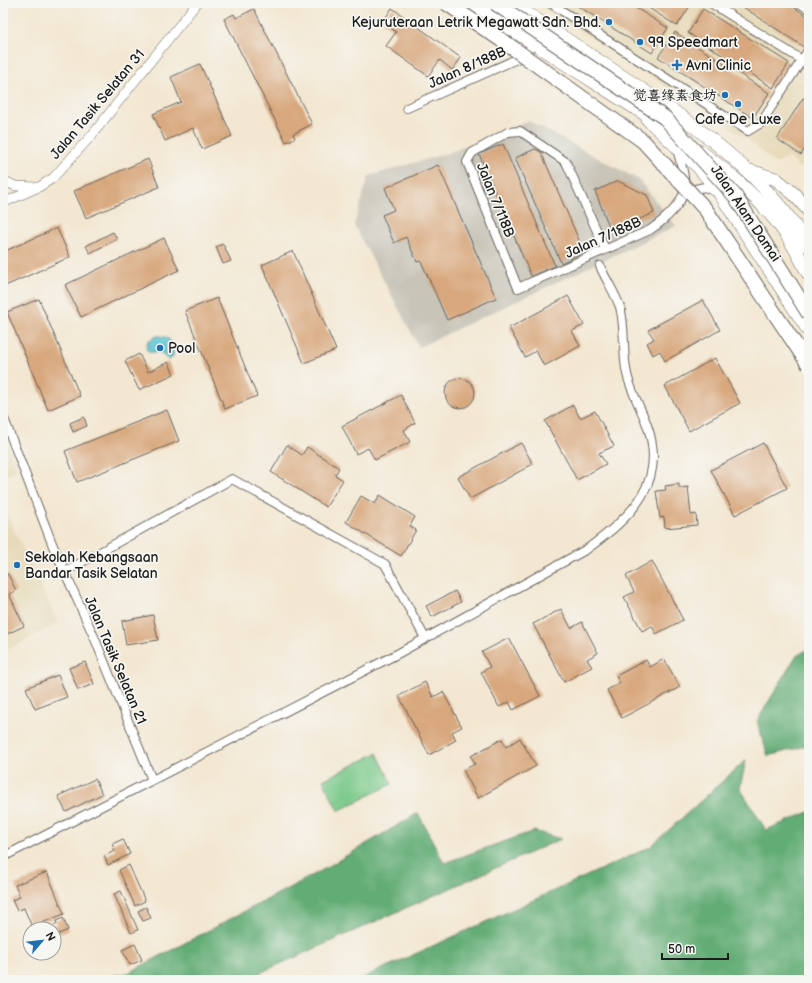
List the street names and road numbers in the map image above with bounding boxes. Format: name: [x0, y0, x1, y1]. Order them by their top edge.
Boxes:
street label: Jalan 8/188B: [426, 43, 509, 92]
street label: Jalan Tasik Selatan 31: [47, 46, 148, 163]
street label: Jalan 7/118B: [473, 160, 518, 240]
street label: Jalan Alam Damai: [707, 162, 784, 265]
street label: Jalan 7/188B: [562, 213, 644, 262]
street label: Jalan Tasik Selatan 21: [81, 594, 150, 727]

